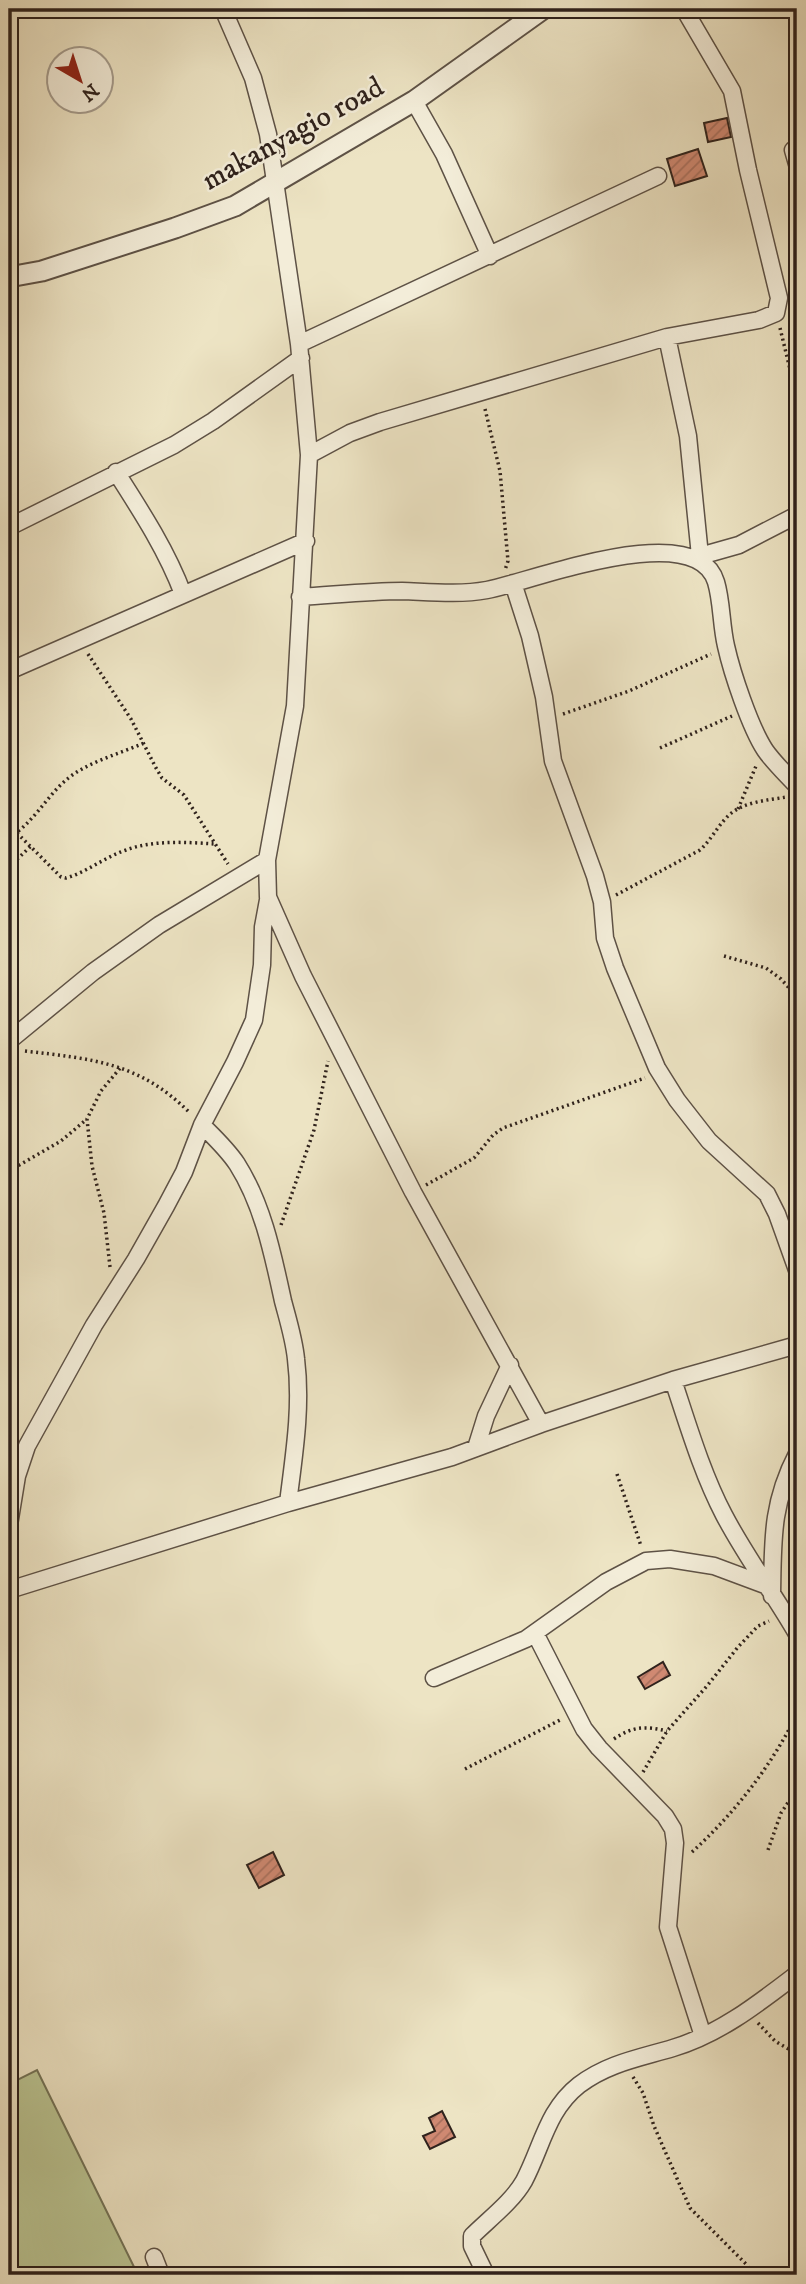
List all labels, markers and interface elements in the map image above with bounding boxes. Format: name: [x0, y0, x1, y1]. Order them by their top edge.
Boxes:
north arrow: [46, 46, 116, 116]
street label: makanyagio road: [196, 69, 390, 199]
text: N: [76, 78, 103, 106]

